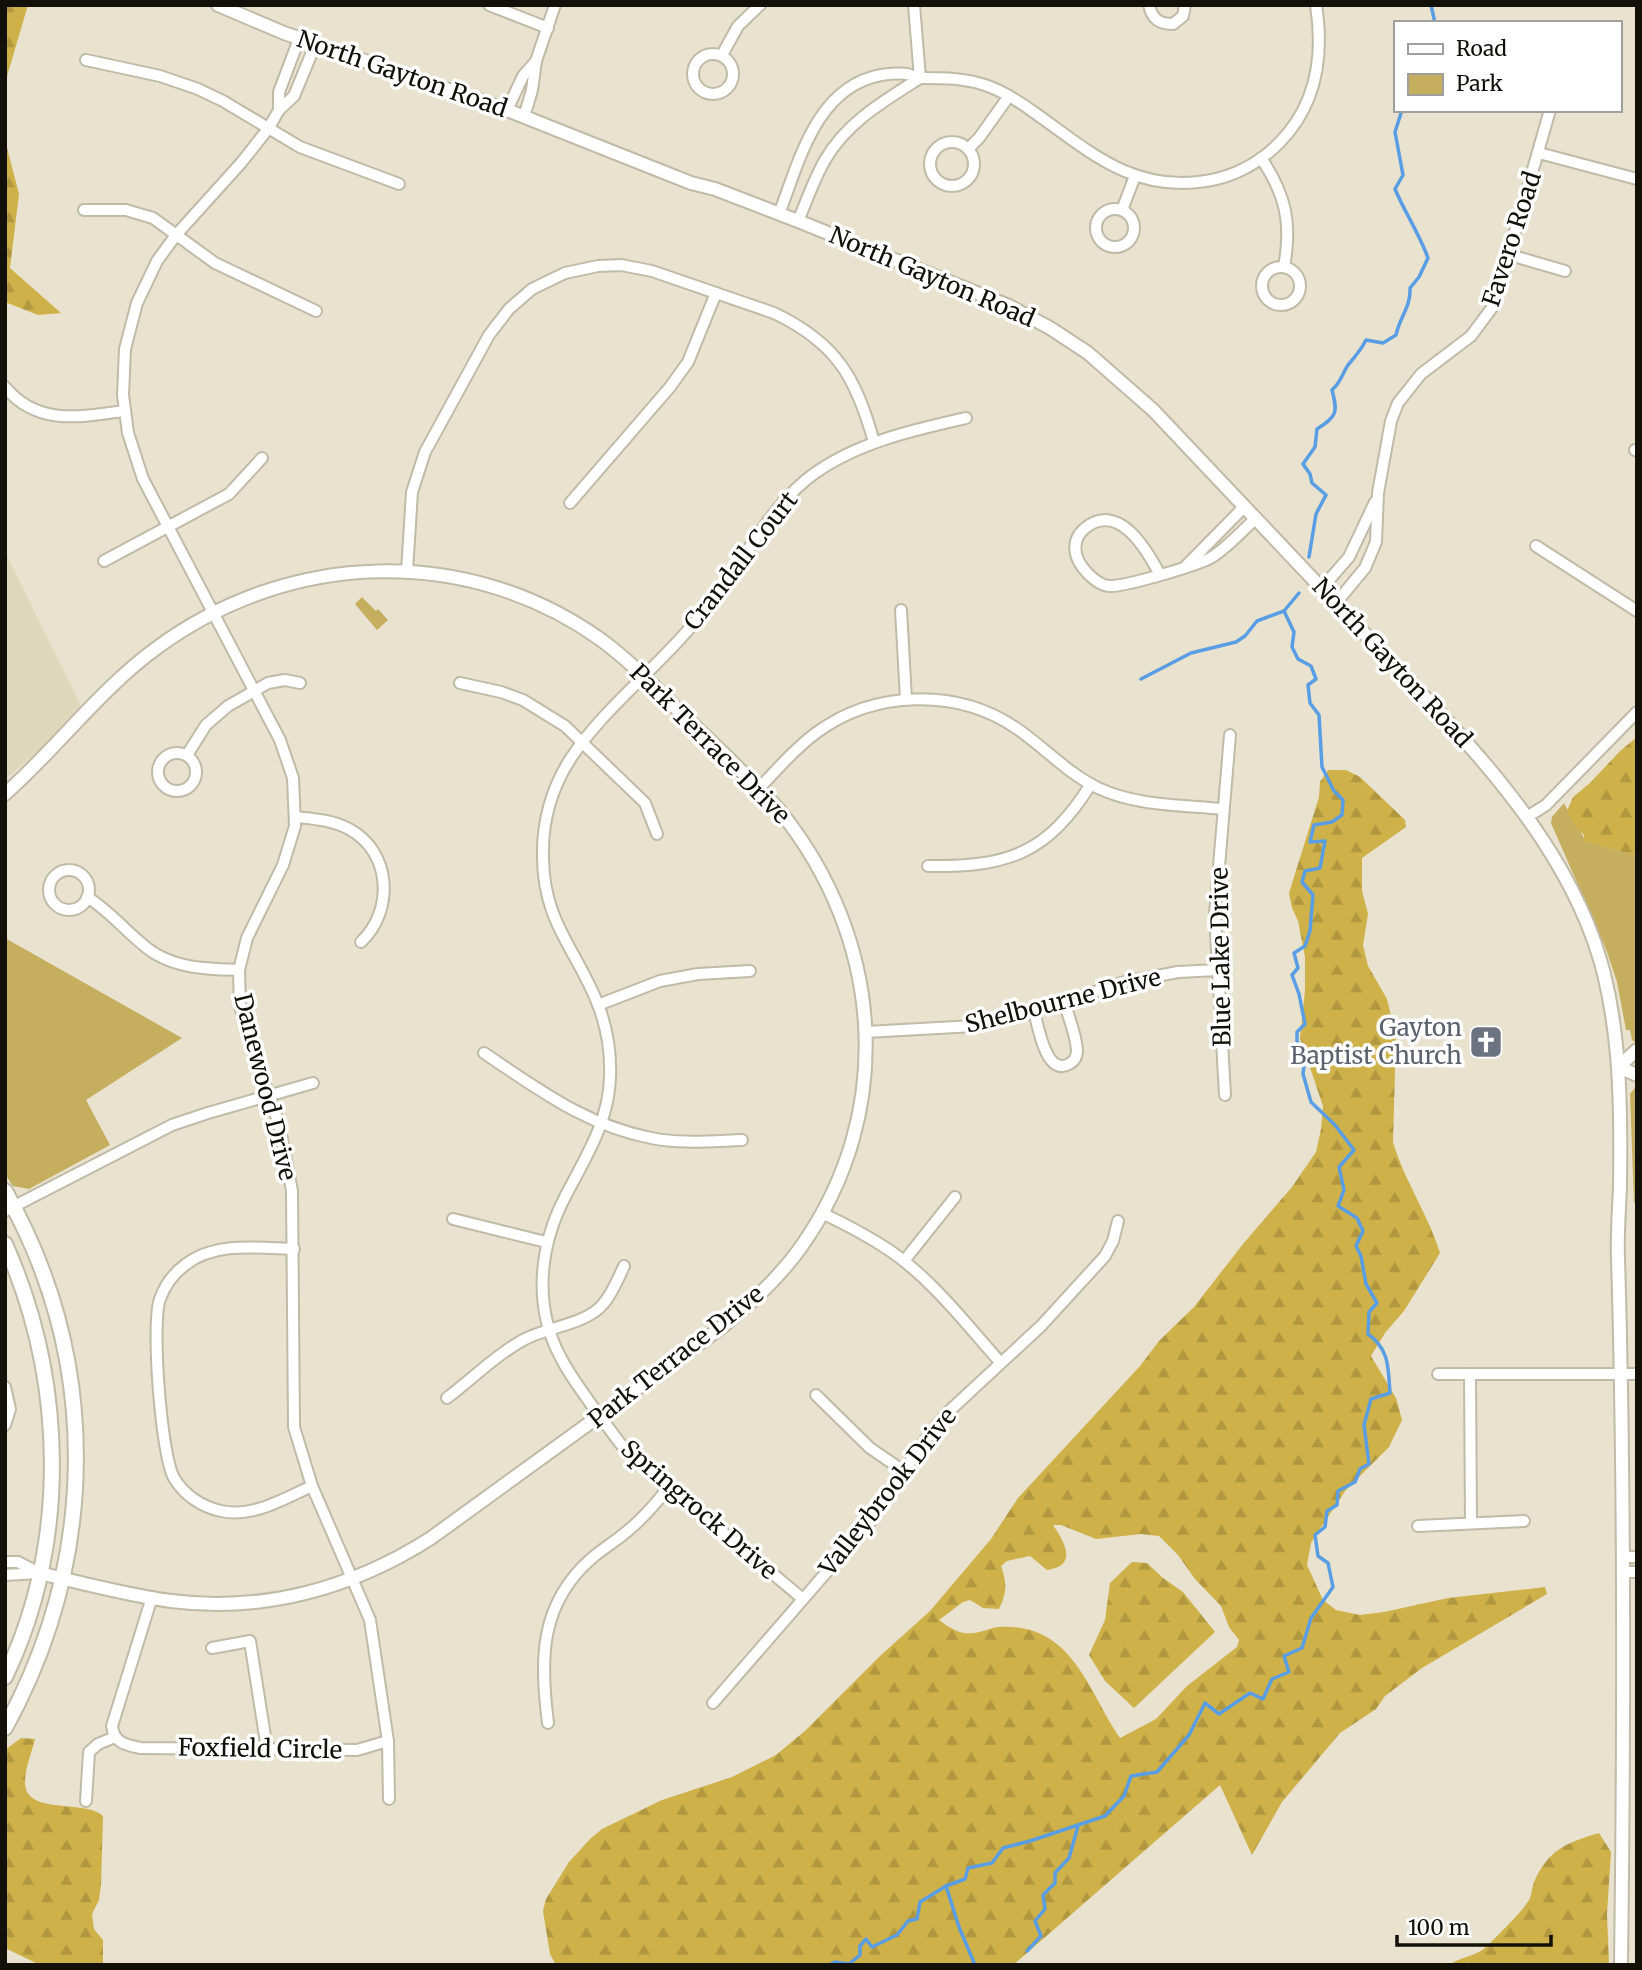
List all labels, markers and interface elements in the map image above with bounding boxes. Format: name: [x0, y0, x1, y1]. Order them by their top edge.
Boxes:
legend: [1394, 21, 1621, 112]
street label: North Gayton Road: [293, 23, 511, 124]
text: Road: [1456, 35, 1507, 62]
text: Park: [1456, 70, 1503, 97]
street label: Favero Road: [1475, 167, 1548, 310]
street label: North Gayton Road: [825, 219, 1040, 334]
street label: Crandall Court: [677, 485, 805, 636]
street label: North Gayton Road: [1306, 571, 1479, 754]
street label: Park Terrace Drive: [624, 657, 797, 830]
street label: Blue Lake Drive: [1203, 867, 1238, 1047]
street label: Shelbourne Drive: [962, 961, 1164, 1040]
street label: Danewood Drive: [227, 990, 304, 1184]
place label: Gayton Baptist Church: [1290, 1012, 1462, 1071]
church icon: Gayton Baptist Church: [1467, 1023, 1505, 1061]
street label: Park Terrace Drive: [582, 1278, 770, 1435]
street label: Valleybrook Drive: [812, 1401, 963, 1583]
street label: Springrock Drive: [615, 1433, 784, 1586]
street label: Foxfield Circle: [178, 1732, 342, 1765]
scale bar: [1397, 1904, 1551, 1948]
text: 100 m: [1408, 1914, 1470, 1941]

